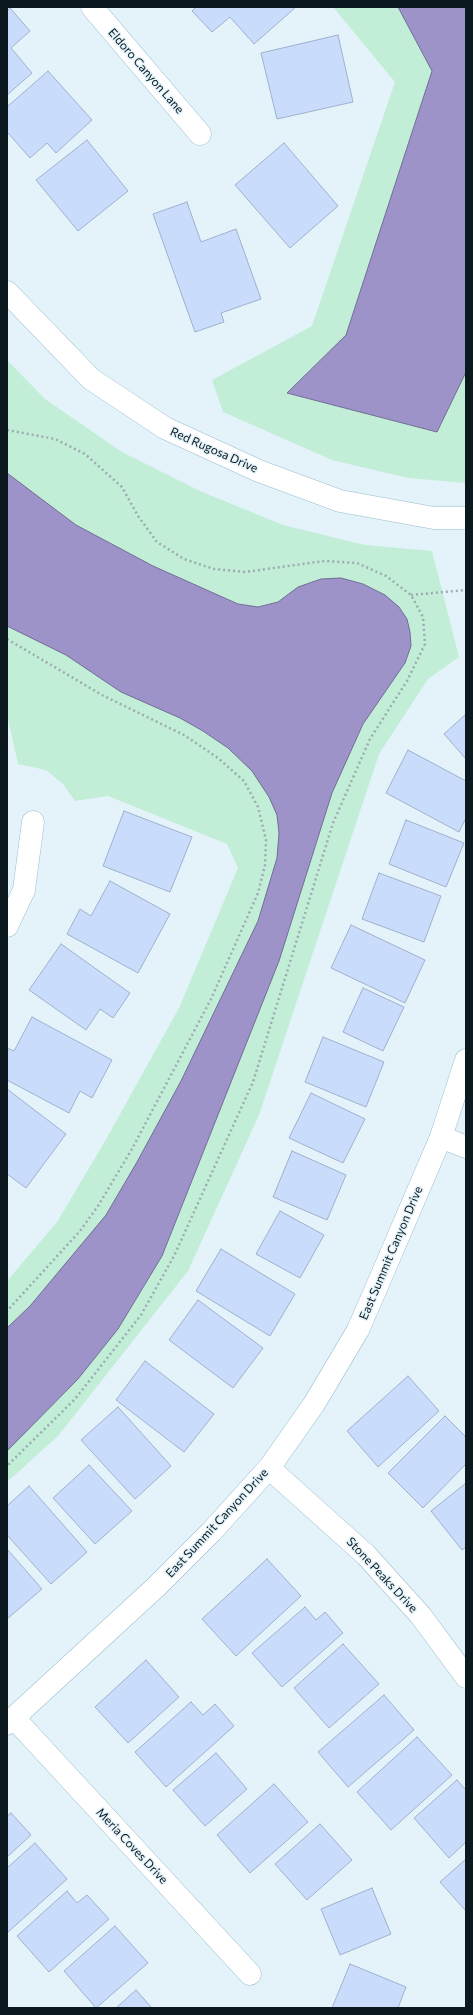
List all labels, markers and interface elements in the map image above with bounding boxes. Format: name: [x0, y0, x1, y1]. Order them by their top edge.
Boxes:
street label: Eldoro Canyon Lane: [105, 25, 187, 117]
street label: Red Rugosa Drive: [168, 424, 260, 476]
street label: East Summit Canyon Drive: [356, 1184, 426, 1322]
street label: East Summit Canyon Drive: [163, 1466, 271, 1580]
street label: Stone Peaks Drive: [343, 1534, 421, 1616]
street label: Meria Coves Drive: [93, 1805, 171, 1887]

